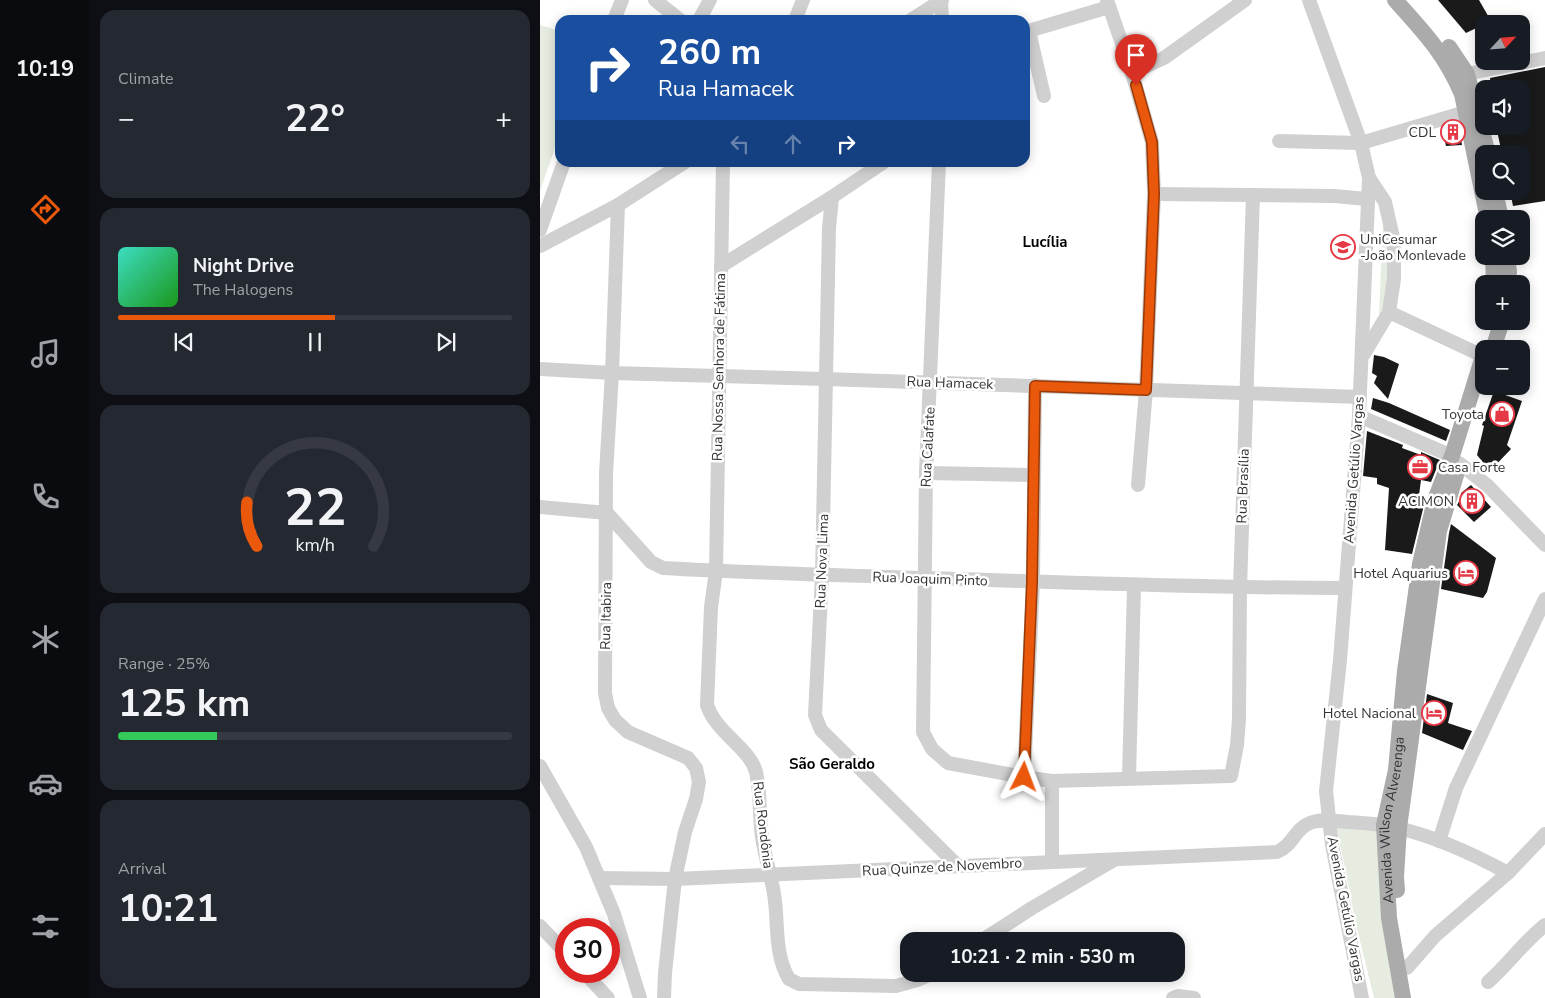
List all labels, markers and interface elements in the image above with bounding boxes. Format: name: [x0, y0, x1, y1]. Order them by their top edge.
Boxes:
north arrow: [1475, 15, 1530, 70]
map controls: [1475, 15, 1530, 395]
text: 260 m: [658, 29, 761, 76]
pin: [1115, 34, 1157, 85]
icon: right: [575, 35, 640, 100]
icon: arrive: [1122, 41, 1150, 69]
text: 10:19: [16, 54, 74, 84]
text: Climate: [118, 68, 173, 90]
text: Rua Hamacek: [658, 74, 794, 104]
button: sound: [1475, 80, 1530, 135]
text: 22°: [285, 93, 345, 144]
text: −: [118, 100, 135, 138]
text: +: [495, 100, 512, 138]
building icon: CDL: [1440, 119, 1466, 145]
place label: CDL: [1409, 123, 1436, 142]
icon: left: [726, 130, 754, 158]
icon: ahead: [779, 130, 807, 158]
icon: right: [832, 130, 860, 158]
button: search: [1475, 145, 1530, 200]
icon: directions: [28, 192, 63, 227]
button: layers: [1475, 210, 1530, 265]
place label: UniCesumar -João Monlevade: [1360, 230, 1466, 265]
district label: Lucília: [1022, 232, 1068, 252]
school or university icon: UniCesumar -João Monlevade: [1330, 234, 1356, 260]
text: Night Drive: [193, 253, 294, 279]
street label: Rua Nossa Senhora de Fátima: [708, 273, 730, 461]
button: +: [1475, 275, 1530, 330]
text: The Halogens: [193, 279, 293, 301]
icon: previous: [170, 328, 198, 356]
icon: pause: [301, 328, 329, 356]
icon: next: [432, 328, 460, 356]
icon: music: [28, 336, 63, 371]
button: −: [1475, 340, 1530, 395]
street label: Rua Hamacek: [906, 372, 995, 394]
street label: Avenida Getúlio Vargas: [1339, 396, 1369, 544]
shop icon: Toyota: [1489, 401, 1515, 427]
place label: Toyota: [1442, 405, 1484, 424]
street label: Rua Calafate: [916, 406, 940, 488]
street label: Rua Brasília: [1232, 448, 1254, 524]
office icon: Casa Forte: [1407, 454, 1433, 480]
place label: Casa Forte: [1438, 458, 1505, 477]
text: 22: [284, 472, 346, 543]
icon: phone: [28, 479, 63, 514]
building icon: ACIMON: [1459, 488, 1485, 514]
place label: ACIMON: [1398, 492, 1454, 511]
street label: Rua Nova Lima: [811, 513, 833, 609]
text: km/h: [295, 533, 335, 557]
hotel icon: Hotel Aquarius: [1453, 560, 1479, 586]
place label: Hotel Aquarius: [1353, 564, 1448, 583]
street label: Rua Joaquim Pinto: [872, 567, 988, 591]
street label: Rua Itabira: [596, 582, 616, 650]
icon: climate: [28, 622, 63, 657]
text: Range · 25%: [118, 653, 210, 675]
text: 125 km: [118, 678, 250, 729]
hotel icon: Hotel Nacional: [1421, 700, 1447, 726]
place label: Hotel Nacional: [1323, 704, 1417, 723]
street label: Avenida Wilson Alverenga: [1375, 736, 1408, 904]
position arrow: [997, 750, 1049, 802]
district label: São Geraldo: [789, 754, 875, 774]
icon: car: [28, 766, 63, 801]
street label: Rua Rondônia: [748, 780, 778, 870]
street label: Avenida Getúlio Vargas: [1323, 835, 1369, 983]
street label: Rua Quinze de Novembro: [862, 853, 1023, 881]
text: Arrival: [118, 858, 166, 880]
text: 10:21: [118, 883, 219, 934]
icon: filters: [28, 909, 63, 944]
speed limit sign: 30: [555, 918, 620, 983]
text: 10:21 · 2 min · 530 m: [950, 944, 1135, 970]

